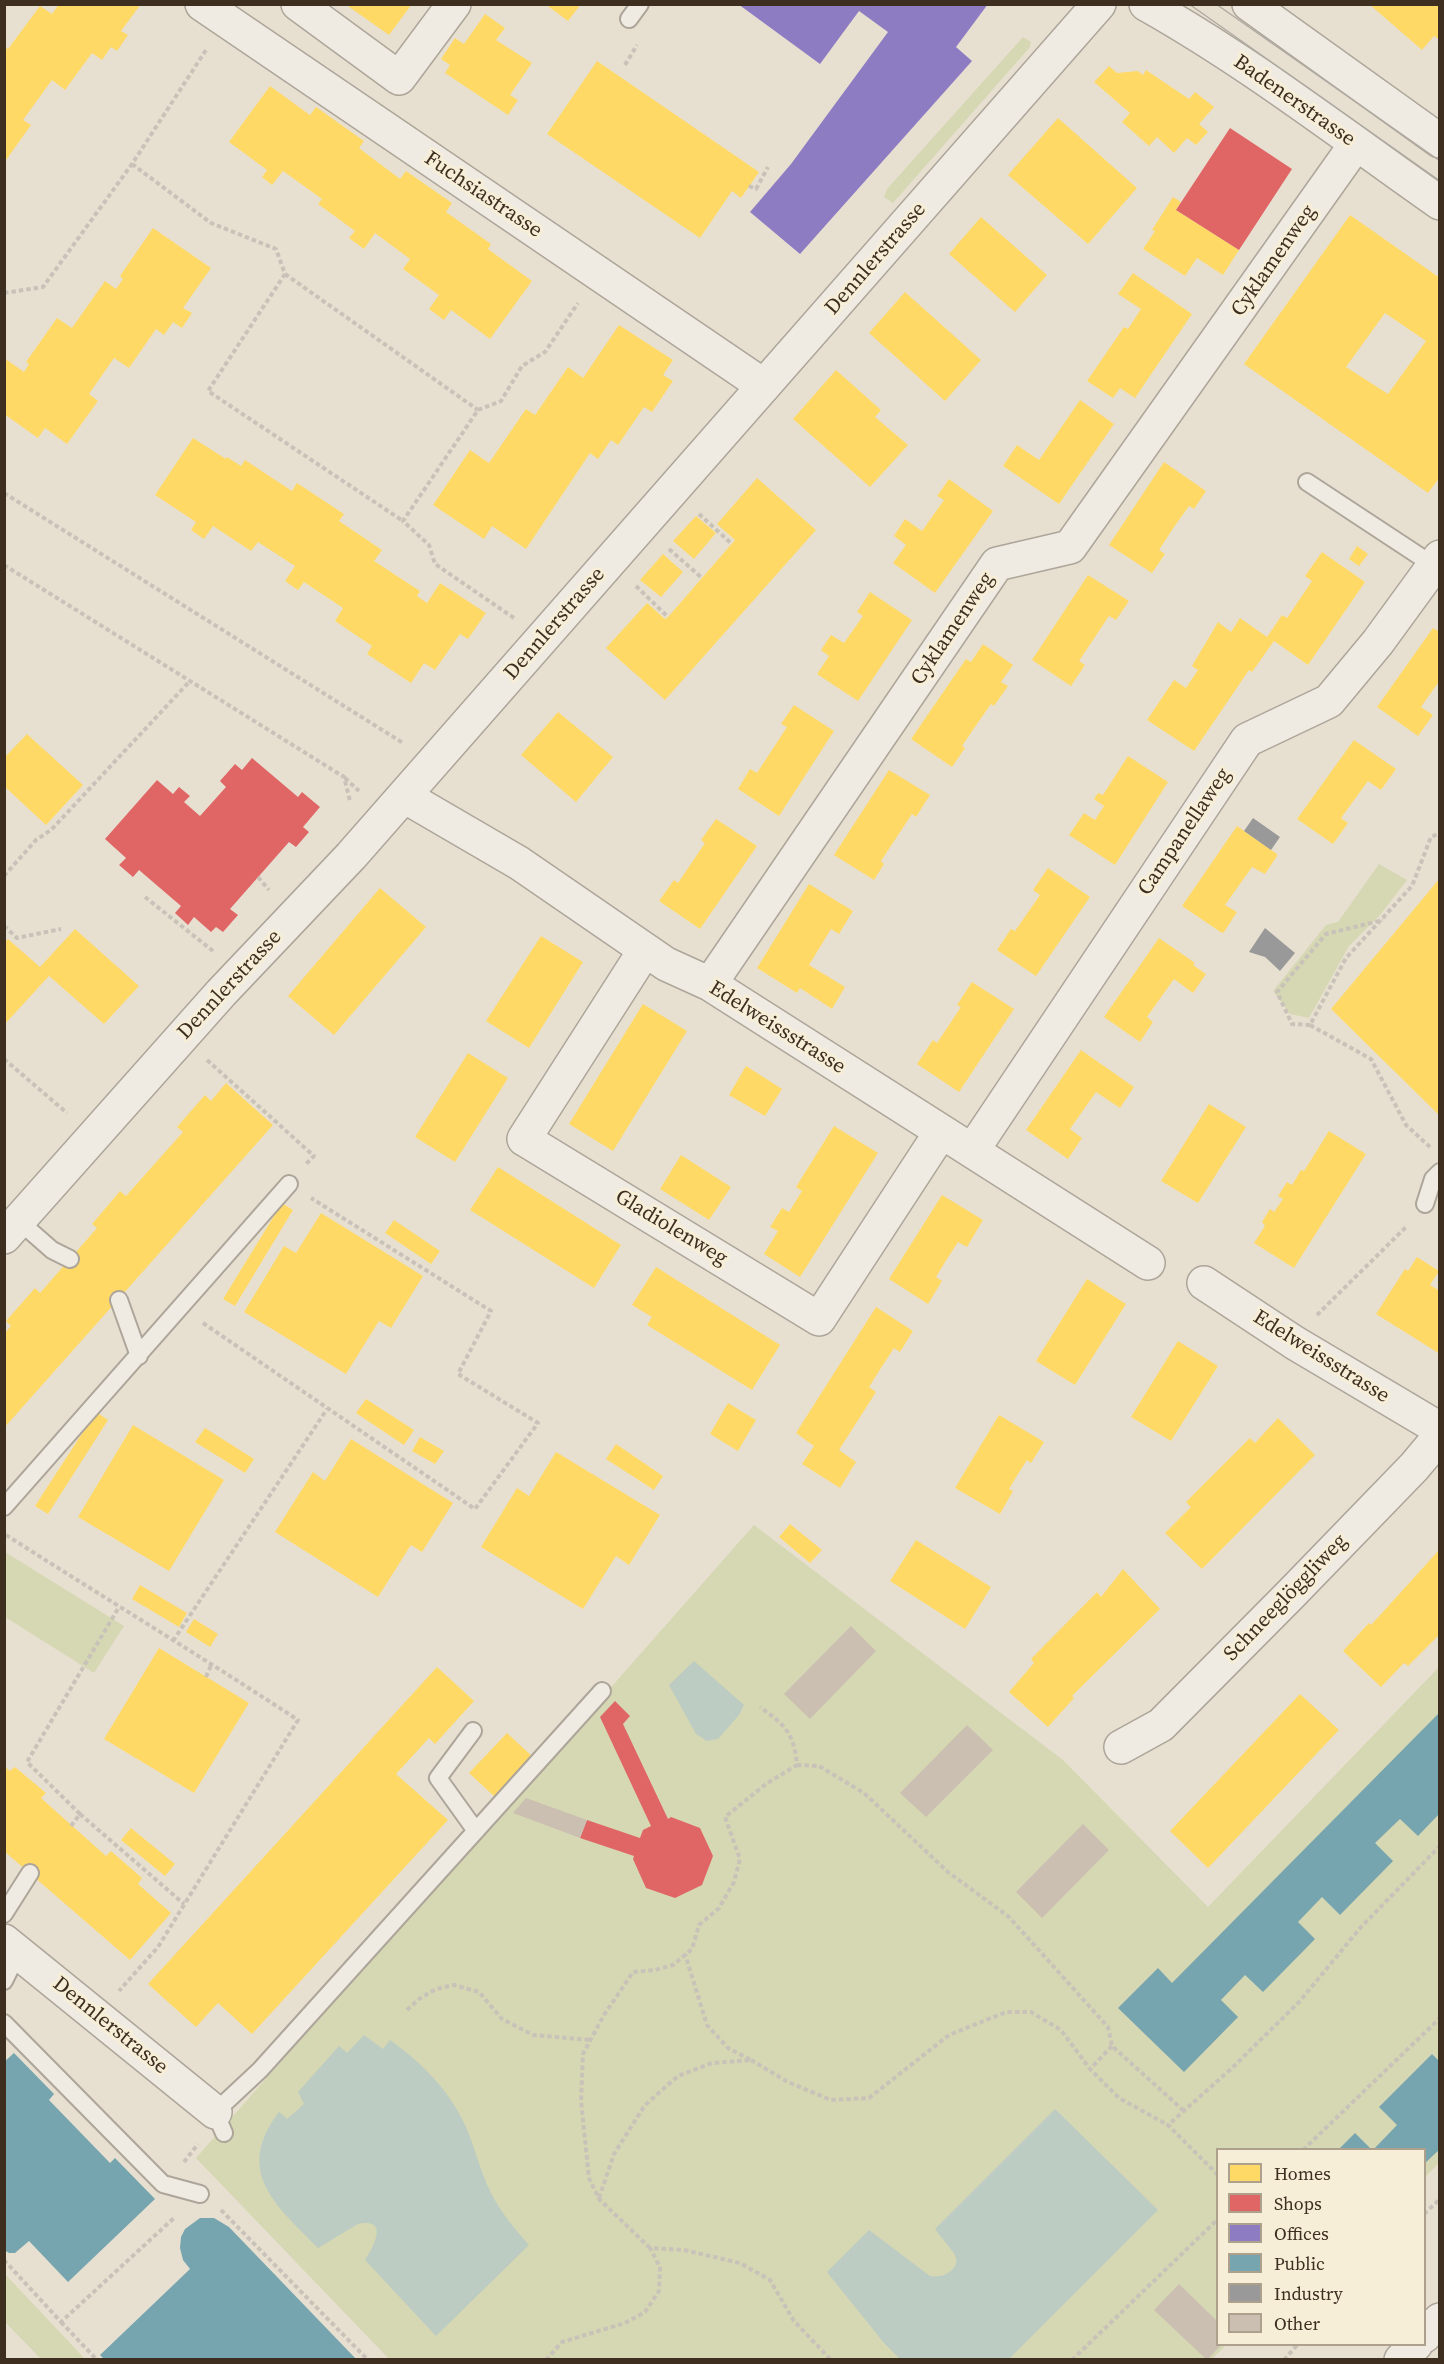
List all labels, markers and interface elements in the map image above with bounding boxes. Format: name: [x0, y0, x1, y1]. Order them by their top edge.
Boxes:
street label: Badenerstrasse: [1228, 50, 1360, 152]
street label: Fuchsiastrasse: [419, 146, 547, 244]
street label: Dennlerstrasse: [820, 198, 932, 320]
street label: Cyklamenweg: [1226, 200, 1322, 322]
street label: Dennlerstrasse: [499, 563, 611, 685]
street label: Cyklamenweg: [906, 568, 1000, 690]
street label: Campanellaweg: [1133, 763, 1237, 901]
street label: Dennlerstrasse: [173, 925, 287, 1045]
street label: Edelweissstrasse: [704, 976, 850, 1080]
street label: Gladiolenweg: [610, 1185, 732, 1271]
street label: Edelweissstrasse: [1248, 1305, 1394, 1409]
street label: Schneeglöggliweg: [1219, 1529, 1353, 1667]
street label: Dennlerstrasse: [47, 1972, 173, 2080]
legend: [1216, 2148, 1426, 2346]
text: Homes: [1274, 2161, 1331, 2186]
text: Shops: [1274, 2191, 1322, 2216]
text: Offices: [1274, 2221, 1329, 2246]
text: Public: [1274, 2251, 1325, 2276]
text: Industry: [1274, 2281, 1343, 2306]
text: Other: [1274, 2311, 1320, 2336]

